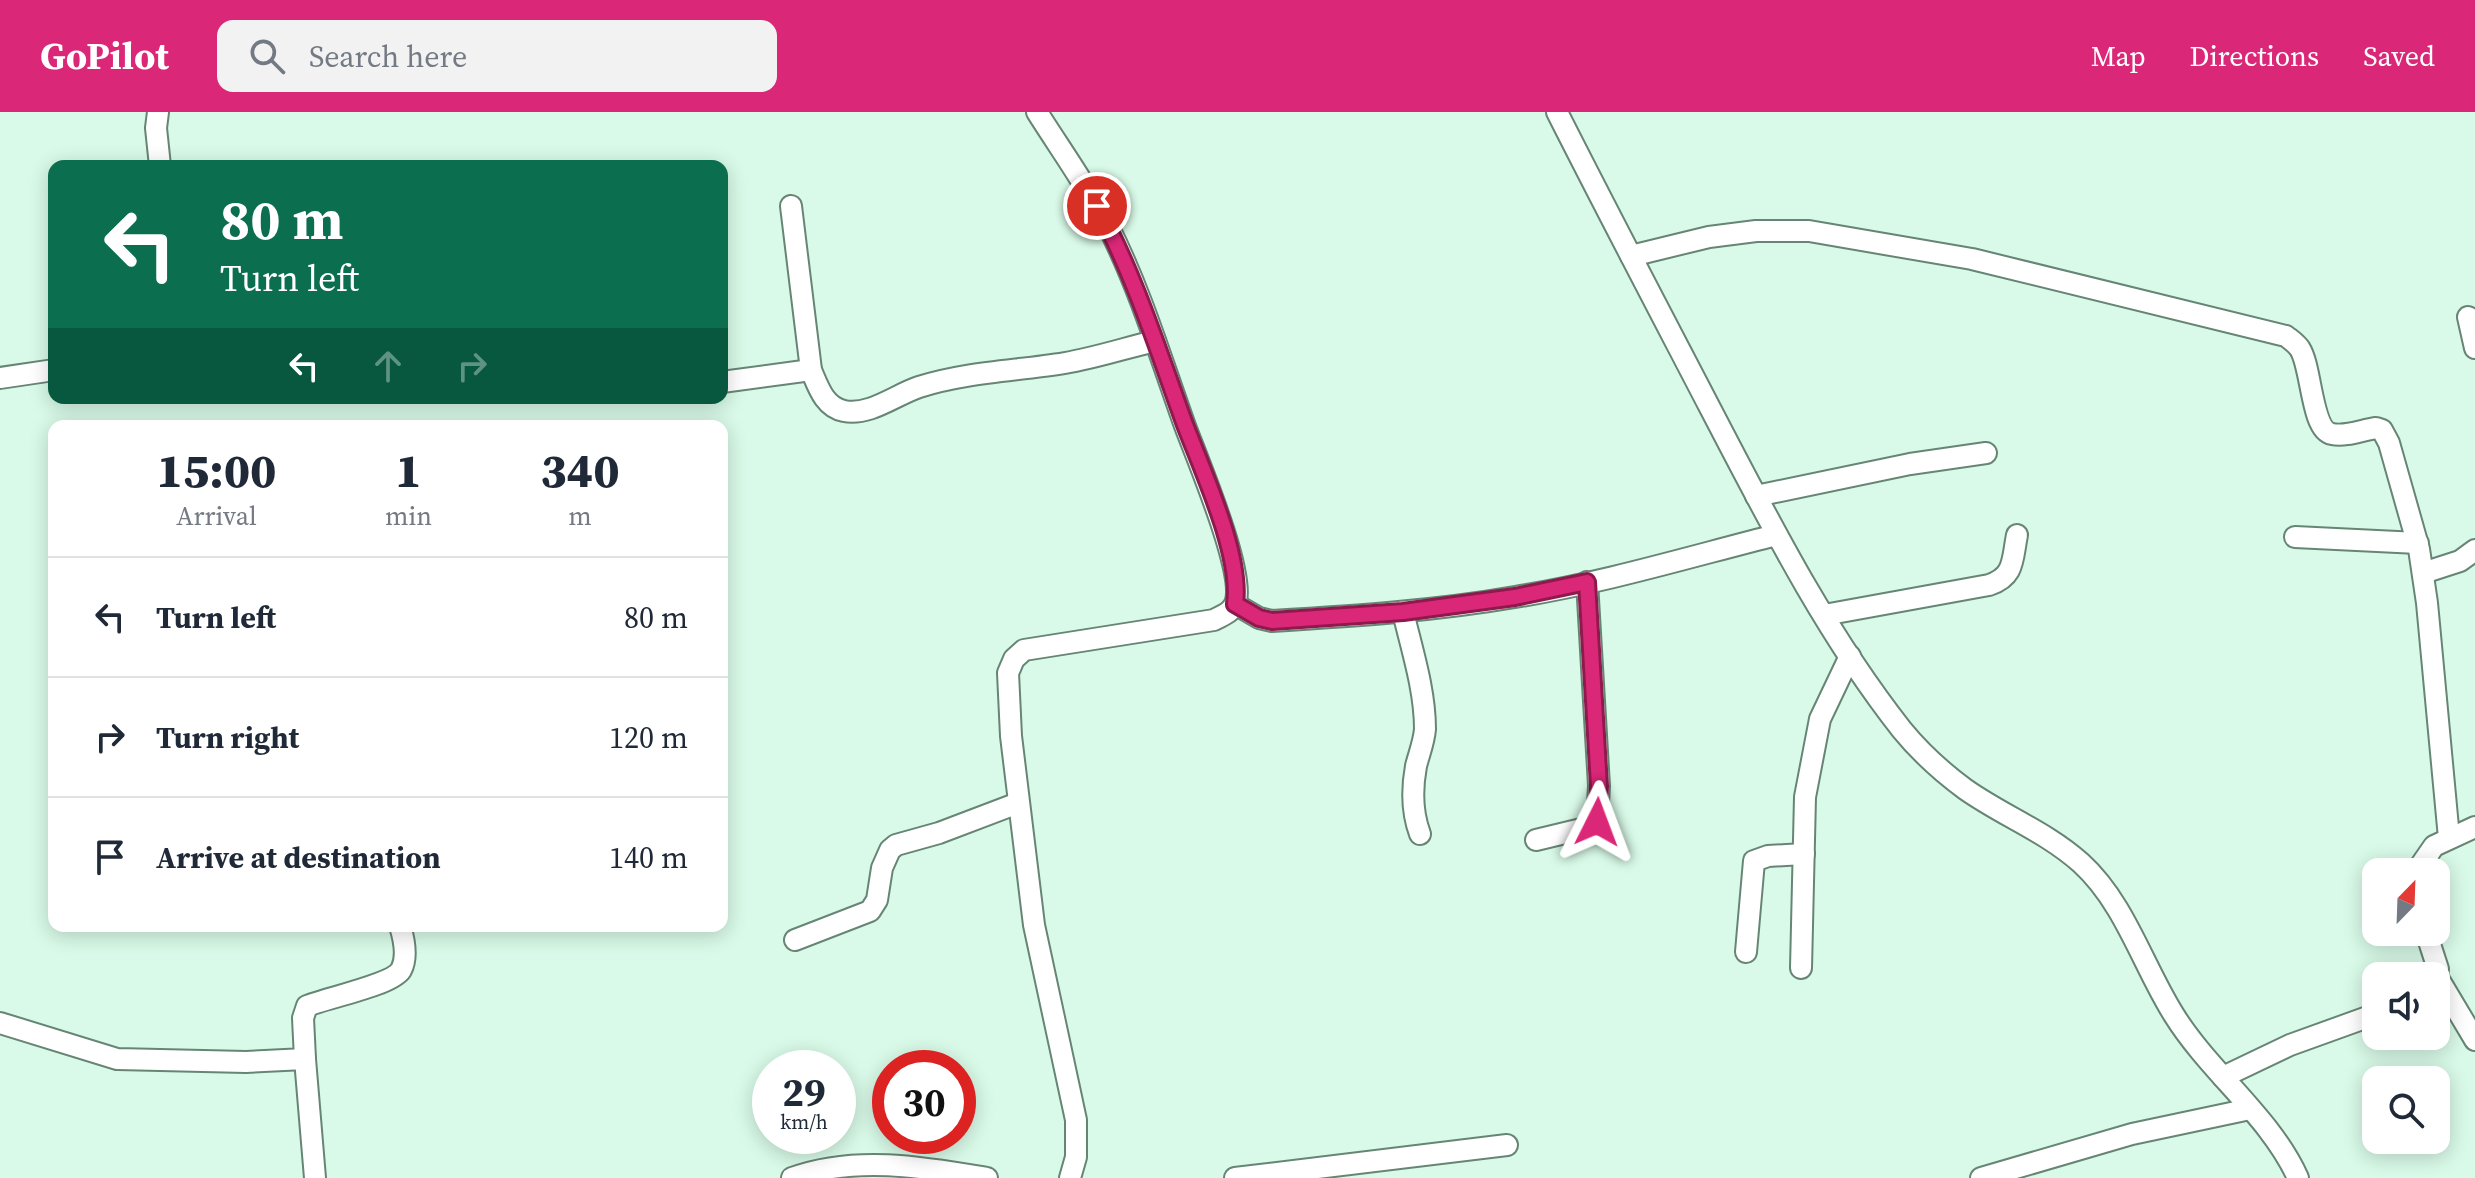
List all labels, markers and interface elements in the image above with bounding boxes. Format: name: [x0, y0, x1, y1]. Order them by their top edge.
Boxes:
search box: [217, 20, 777, 92]
text: GoPilot: [40, 30, 169, 82]
icon: search: [245, 34, 289, 78]
text: Search here: [309, 36, 467, 77]
text: Map: [2091, 37, 2146, 75]
text: Directions: [2190, 37, 2319, 75]
text: Saved: [2363, 37, 2435, 75]
pin: [1063, 172, 1131, 240]
text: 80 m: [220, 181, 343, 258]
icon: arrive: [1075, 184, 1119, 228]
icon: left: [88, 192, 192, 296]
text: Turn left: [220, 254, 359, 303]
icon: left: [282, 344, 326, 388]
icon: ahead: [366, 344, 410, 388]
icon: right: [450, 344, 494, 388]
text: 15:00: [156, 437, 277, 503]
text: 1: [395, 437, 422, 503]
text: 340: [540, 437, 620, 503]
text: Arrival: [176, 498, 257, 534]
text: min: [385, 498, 432, 534]
text: m: [568, 498, 592, 534]
icon: left: [88, 595, 132, 639]
text: Turn left: [156, 597, 276, 638]
text: 80 m: [624, 597, 688, 638]
icon: right: [88, 715, 132, 759]
text: Turn right: [156, 717, 299, 758]
text: 120 m: [609, 717, 688, 758]
position arrow: [1555, 780, 1639, 864]
icon: arrive: [88, 835, 132, 879]
text: Arrive at destination: [156, 837, 441, 878]
text: 140 m: [609, 837, 688, 878]
north arrow: [2362, 858, 2450, 946]
map controls: [2362, 858, 2450, 1154]
button: sound: [2362, 962, 2450, 1050]
speed limit sign: 30: [872, 1050, 976, 1154]
text: 29: [782, 1065, 826, 1119]
button: search: [2362, 1066, 2450, 1154]
text: km/h: [780, 1108, 828, 1136]

